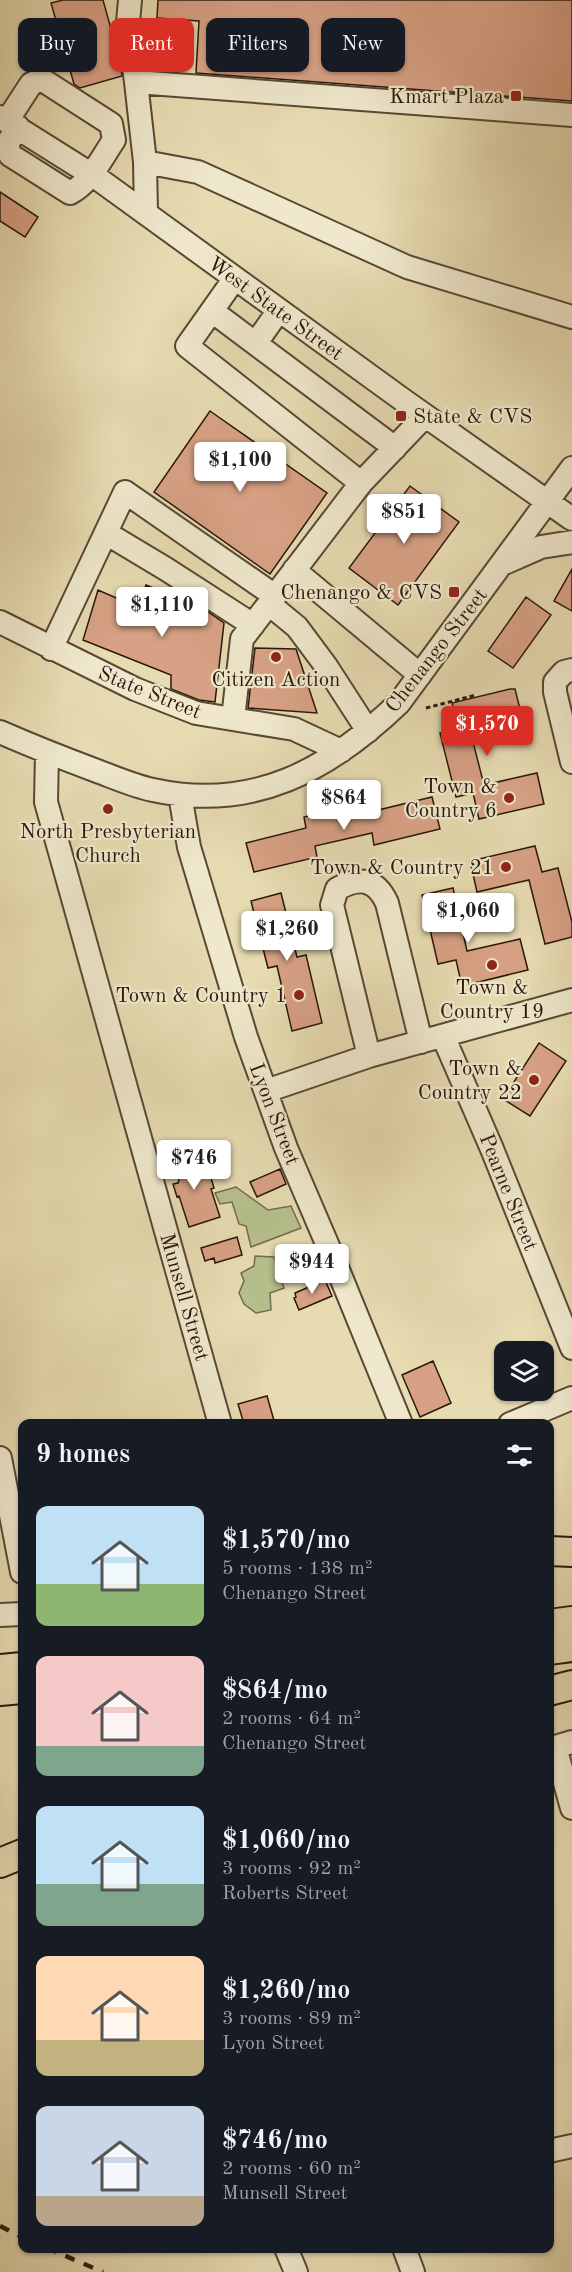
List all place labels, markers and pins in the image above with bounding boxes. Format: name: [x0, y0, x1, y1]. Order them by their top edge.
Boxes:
place label: Kmart Plaza: [389, 87, 504, 108]
marker: Kmart Plaza: [509, 89, 523, 103]
place label: State & CVS: [413, 407, 532, 428]
marker: State & CVS: [394, 409, 408, 423]
pin: $1,100: [191, 442, 289, 493]
pin: $851: [368, 494, 440, 545]
place label: Chenango & CVS: [280, 583, 442, 604]
marker: Chenango & CVS: [447, 585, 461, 599]
pin: $1,110: [113, 587, 211, 638]
marker: Citizen Action: [269, 650, 283, 664]
place label: Citizen Action: [212, 670, 340, 691]
pin: $1,570: [438, 706, 536, 757]
place label: Town & Country 6: [405, 777, 497, 822]
pin: $864: [308, 780, 380, 831]
marker: Town & Country 6: [502, 791, 516, 805]
marker: North Presbyterian Church: [101, 802, 115, 816]
place label: North Presbyterian Church: [20, 822, 196, 867]
place label: Town & Country 21: [310, 858, 494, 879]
marker: Town & Country 21: [499, 860, 513, 874]
pin: $1,060: [419, 893, 517, 944]
pin: $1,260: [238, 911, 336, 962]
marker: Town & Country 19: [485, 958, 499, 972]
place label: Town & Country 19: [440, 978, 544, 1023]
place label: Town & Country 1: [115, 986, 287, 1007]
marker: Town & Country 1: [292, 988, 306, 1002]
place label: Town & Country 22: [418, 1059, 522, 1104]
marker: Town & Country 22: [527, 1073, 541, 1087]
pin: $746: [158, 1140, 230, 1191]
pin: $944: [276, 1244, 348, 1295]

